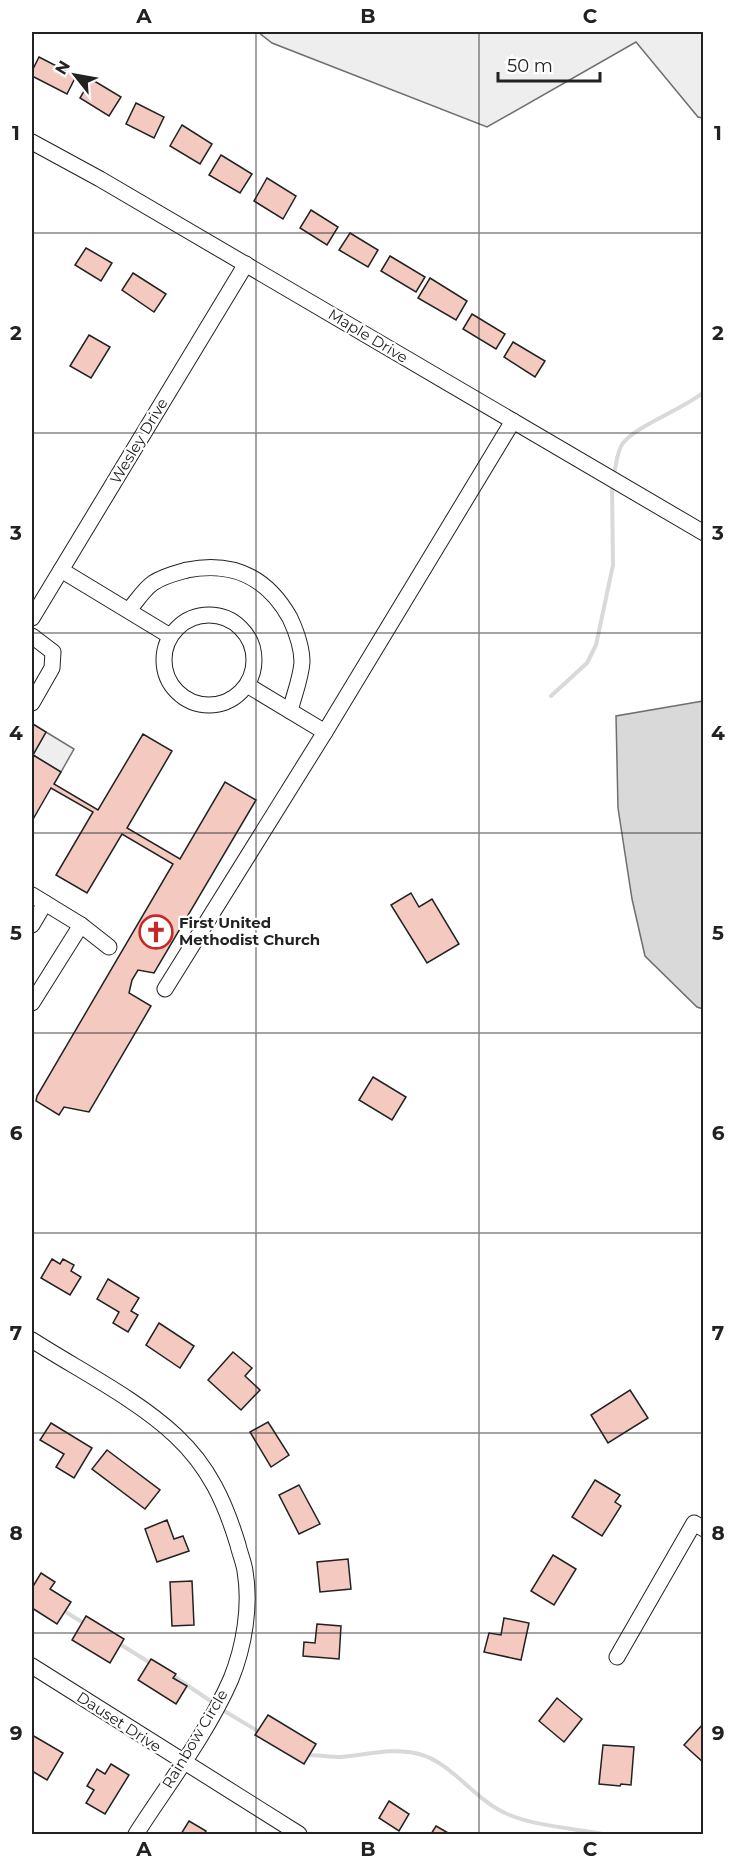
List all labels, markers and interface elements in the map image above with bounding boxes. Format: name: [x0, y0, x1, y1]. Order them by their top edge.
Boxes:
text: A: [135, 4, 152, 28]
text: B: [360, 4, 376, 28]
text: C: [583, 4, 598, 28]
north arrow: [45, 45, 105, 105]
scale bar: [498, 45, 600, 83]
text: 50 m: [507, 55, 553, 77]
text: N: [51, 57, 74, 78]
text: 1: [12, 121, 20, 145]
text: 1: [714, 121, 722, 145]
street label: Maple Drive: [325, 304, 412, 367]
text: 2: [10, 321, 22, 345]
text: 2: [712, 321, 724, 345]
street label: Wesley Drive: [106, 394, 172, 487]
text: 3: [9, 521, 22, 545]
text: 3: [711, 521, 724, 545]
text: 4: [9, 721, 23, 745]
text: 4: [711, 721, 725, 745]
place label: First United Methodist Church: [179, 913, 320, 949]
church icon: First United Methodist Church: [138, 914, 174, 950]
text: 5: [10, 921, 22, 945]
text: 5: [712, 921, 724, 945]
text: 6: [10, 1121, 23, 1145]
text: 6: [712, 1121, 725, 1145]
text: 7: [10, 1321, 22, 1345]
text: 7: [712, 1321, 724, 1345]
text: 8: [9, 1521, 23, 1545]
text: 8: [711, 1521, 725, 1545]
street label: Rainbow Circle: [158, 1686, 232, 1792]
street label: Dauset Drive: [73, 1687, 165, 1756]
text: 9: [10, 1721, 22, 1745]
text: 9: [712, 1721, 724, 1745]
text: A: [135, 1837, 152, 1861]
text: B: [360, 1837, 376, 1861]
text: C: [583, 1837, 598, 1861]

